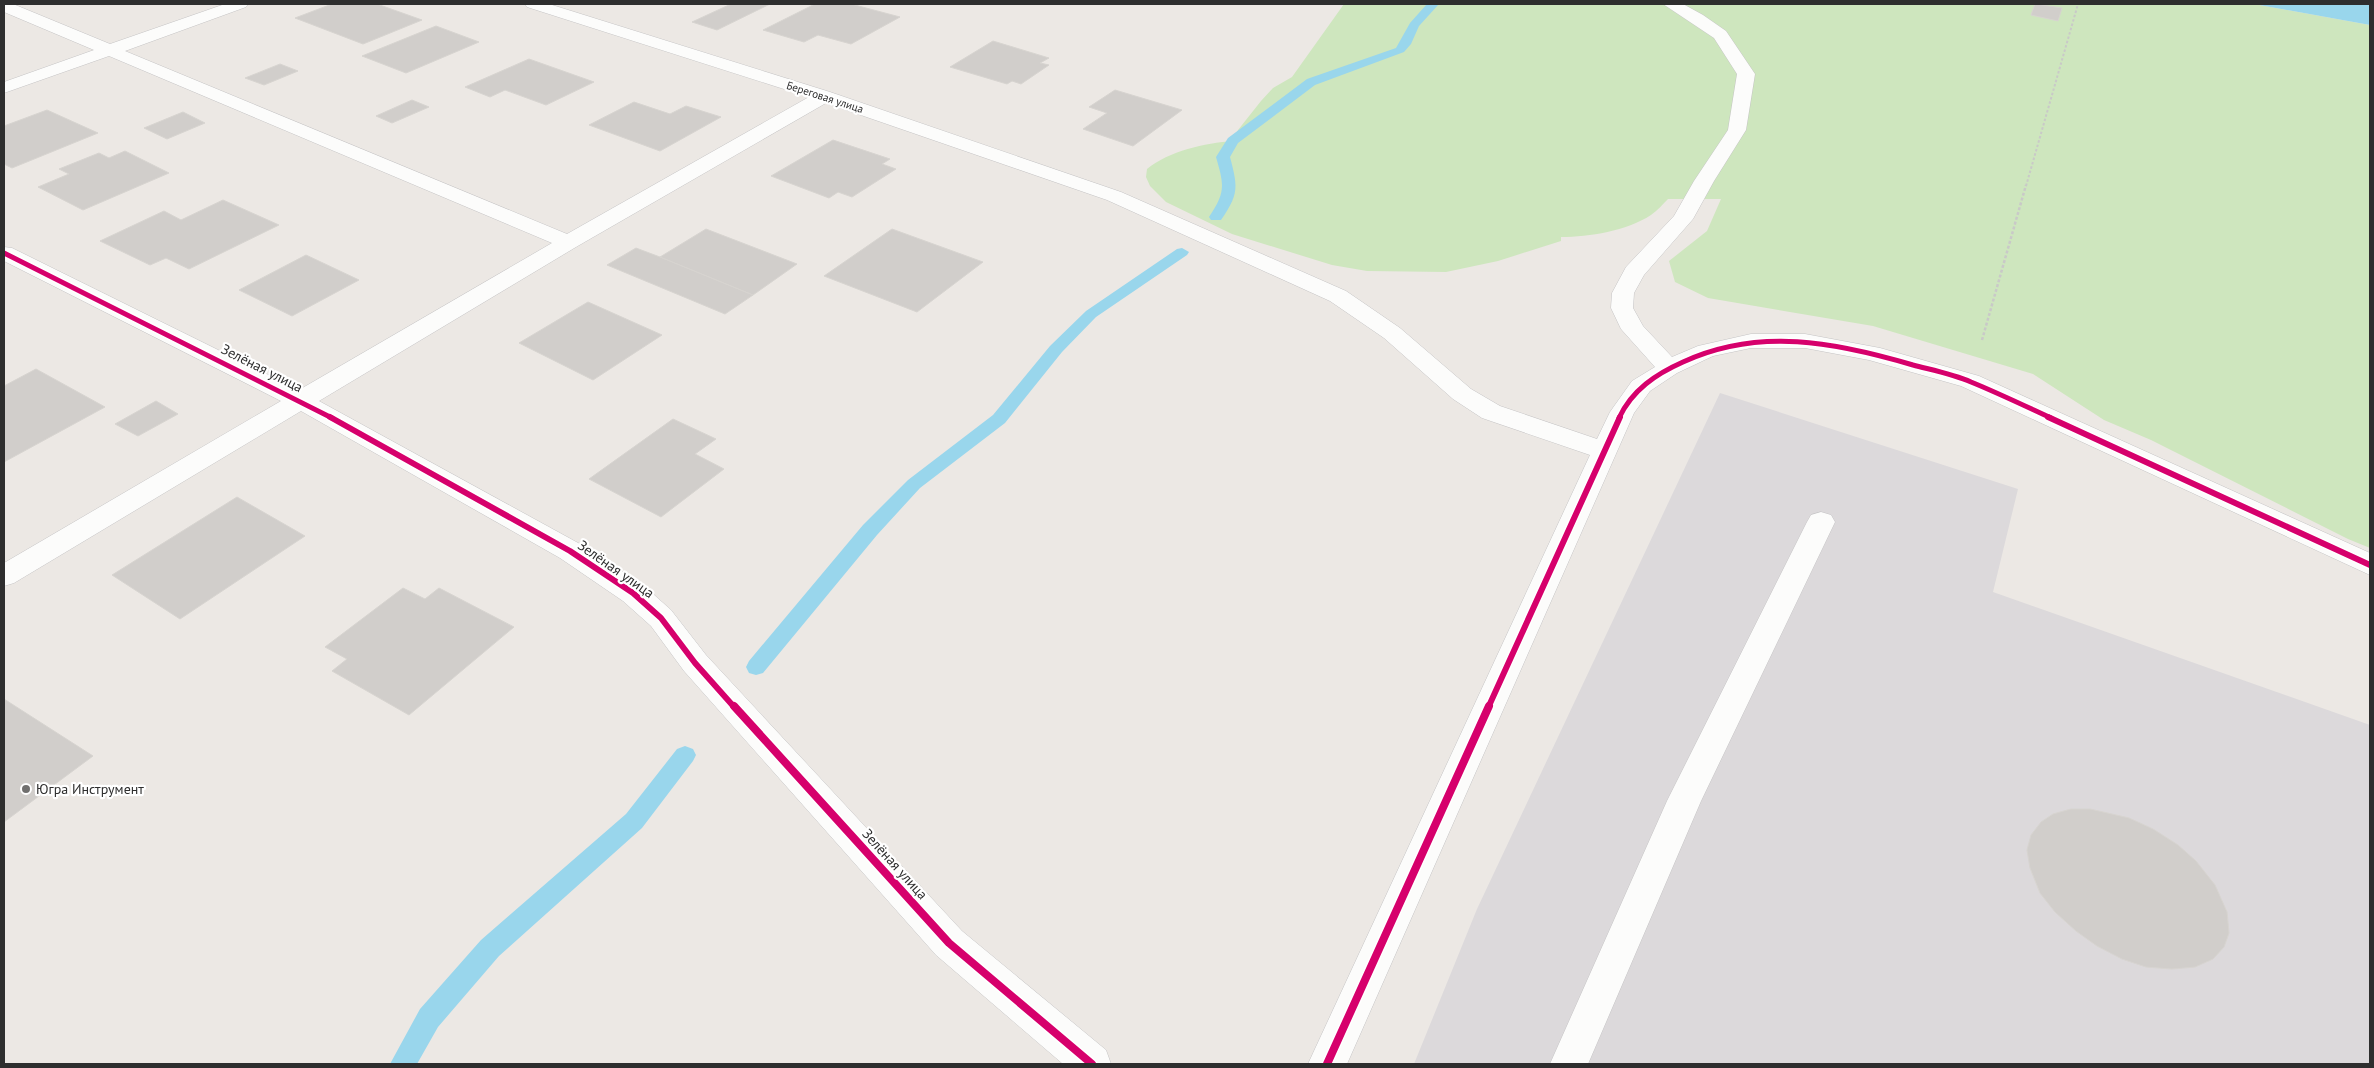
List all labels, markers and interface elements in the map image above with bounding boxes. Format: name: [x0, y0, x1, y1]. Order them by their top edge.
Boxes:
street label: Береговая улица: [785, 78, 865, 116]
street label: Зелёная улица: [218, 340, 306, 396]
street label: Зелёная улица: [574, 536, 658, 602]
place label: Югра Инструмент: [36, 780, 144, 798]
marker: Югра Инструмент: [20, 783, 32, 795]
street label: Зелёная улица: [859, 825, 932, 903]

